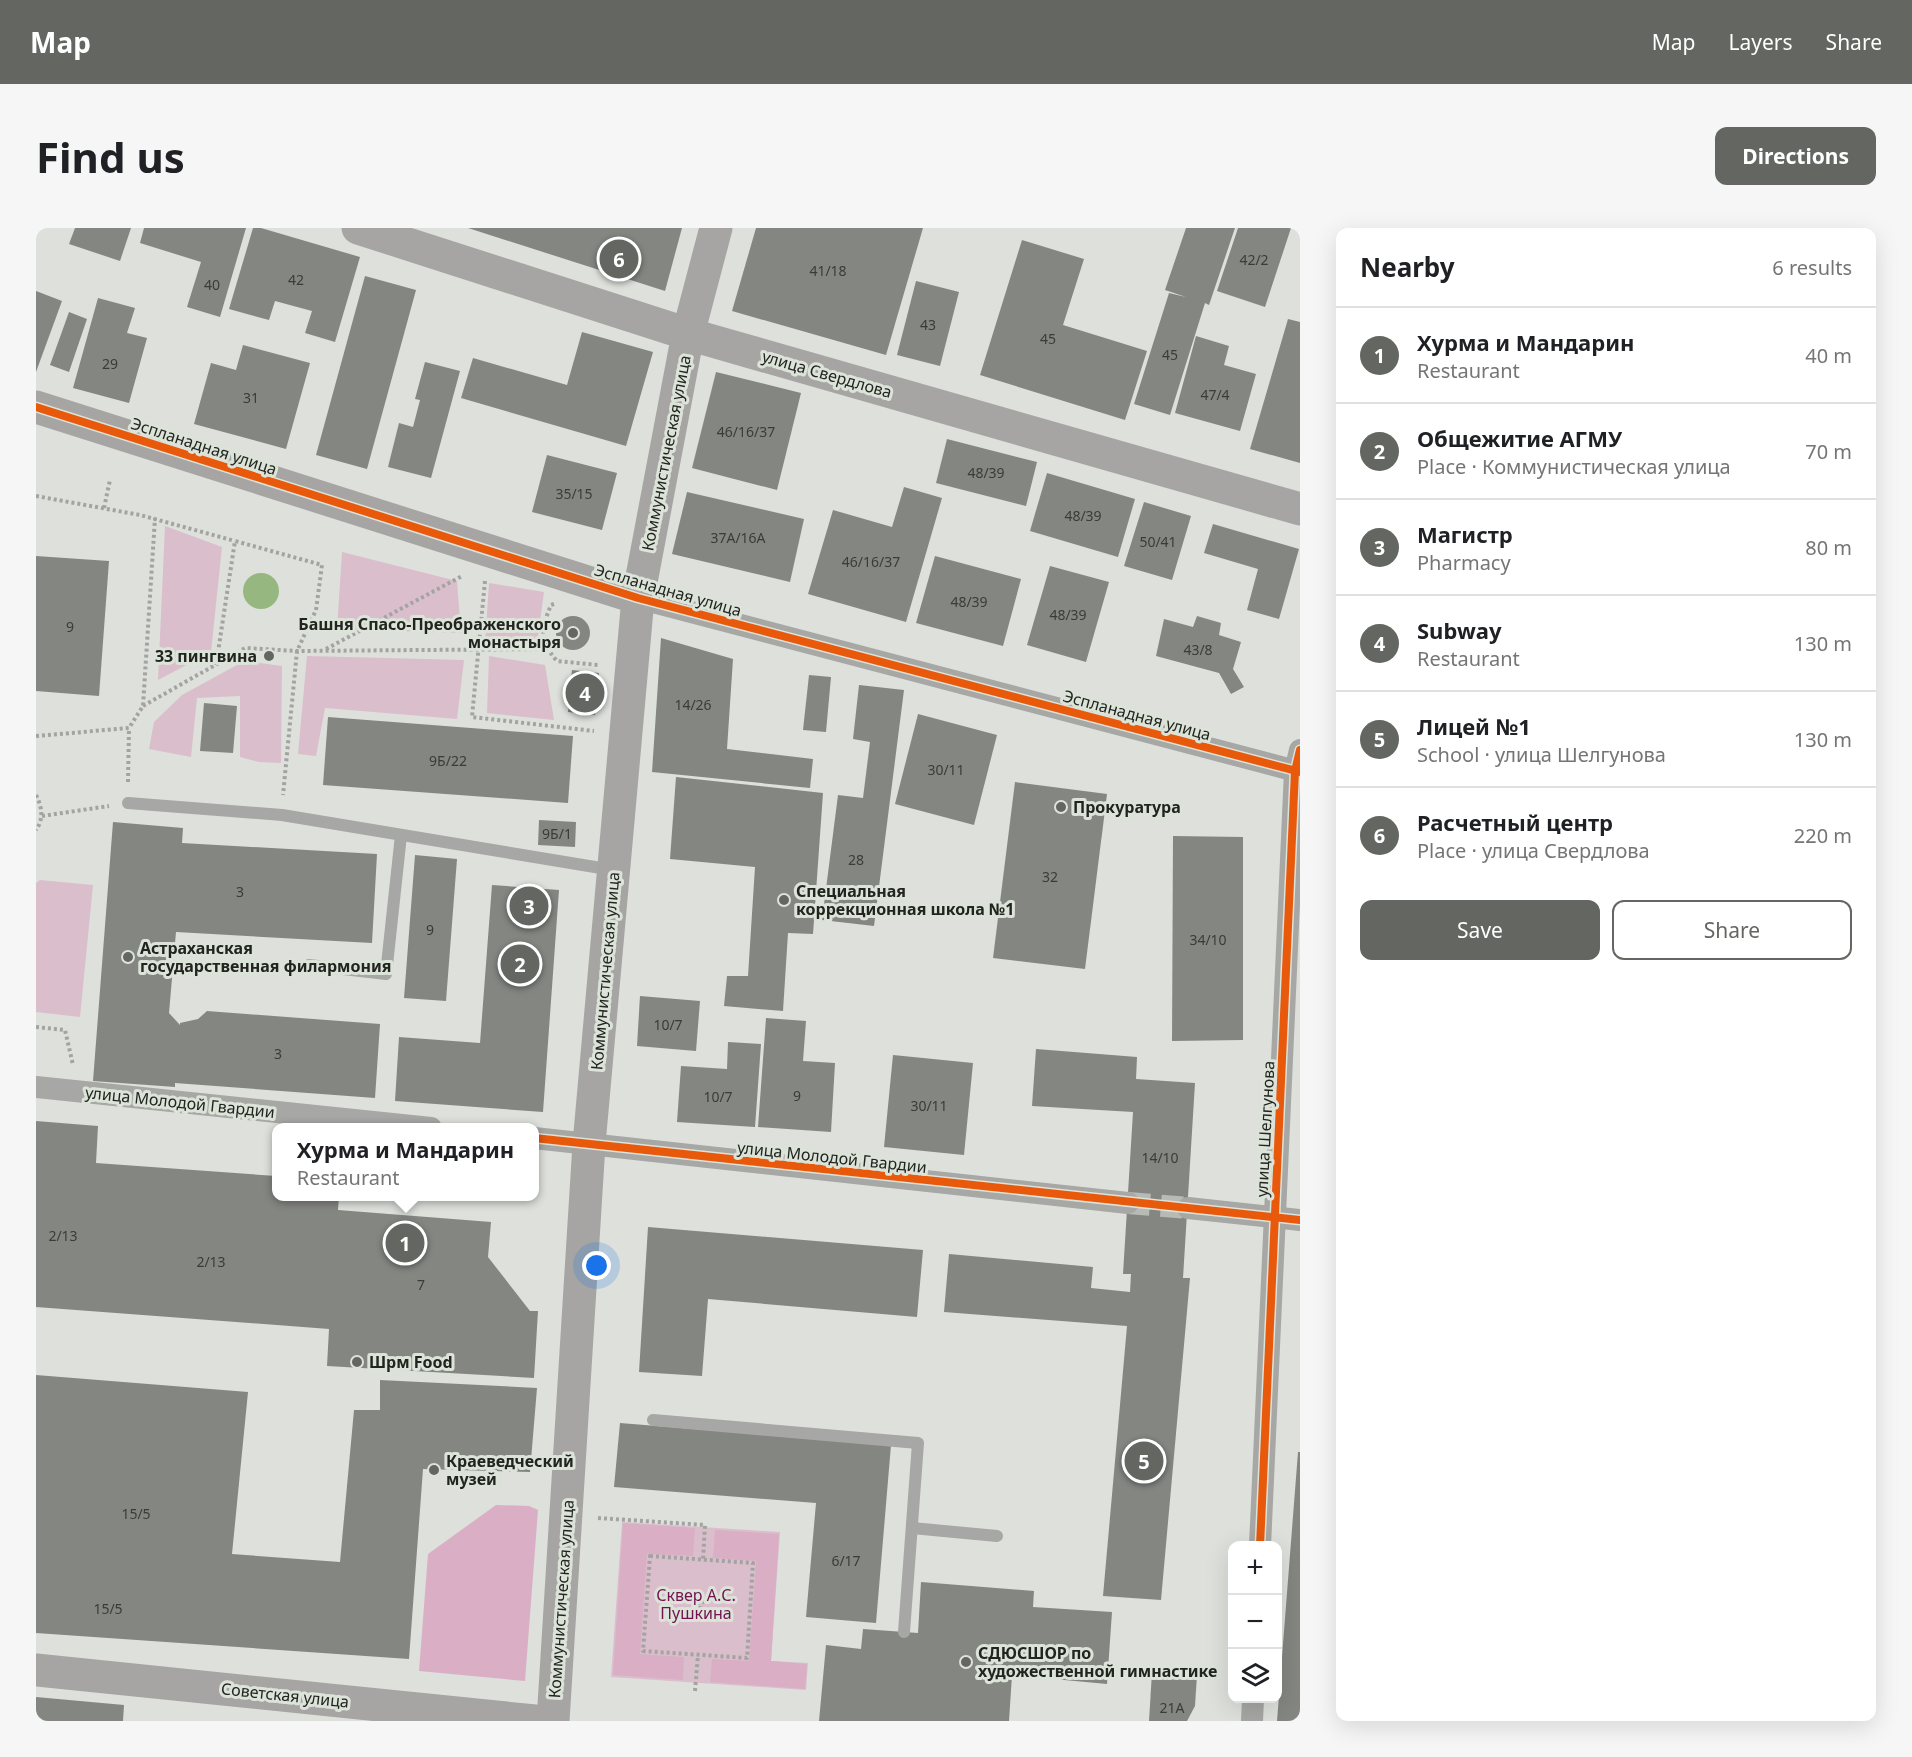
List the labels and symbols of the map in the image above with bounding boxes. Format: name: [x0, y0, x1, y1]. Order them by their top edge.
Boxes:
pin: 6: [600, 237, 638, 282]
house number: 42/2: [1239, 250, 1269, 269]
house number: 41/18: [809, 261, 847, 280]
house number: 42: [288, 270, 304, 289]
house number: 40: [204, 275, 220, 294]
house number: 43: [920, 315, 936, 334]
house number: 45: [1040, 329, 1056, 348]
street label: улица Свердлова: [760, 345, 894, 403]
house number: 45: [1162, 345, 1178, 364]
street label: Коммунистическая улица: [636, 353, 696, 553]
house number: 29: [102, 354, 118, 373]
house number: 47/4: [1200, 385, 1230, 404]
house number: 31: [243, 388, 259, 407]
street label: Эспланадная улица: [128, 412, 280, 480]
house number: 46/16/37: [717, 422, 775, 441]
house number: 48/39: [967, 463, 1005, 482]
house number: 35/15: [555, 484, 593, 503]
house number: 48/39: [1064, 506, 1102, 525]
house number: 37А/16А: [710, 528, 766, 547]
house number: 50/41: [1139, 532, 1177, 551]
house number: 46/16/37: [842, 552, 900, 571]
street label: Эспланадная улица: [592, 558, 744, 622]
house number: 48/39: [950, 592, 988, 611]
house number: 48/39: [1049, 605, 1087, 624]
place label: Башня Спасо-Преображенского монастыря: [298, 613, 561, 653]
house number: 9: [66, 617, 74, 636]
marker: Башня Спасо-Преображенского монастыря: [566, 626, 580, 640]
house number: 43/8: [1183, 640, 1213, 659]
place label: 33 пингвина: [155, 645, 257, 667]
marker: 33 пингвина: [262, 649, 276, 663]
pin: 4: [566, 670, 604, 716]
street label: Эспланадная улица: [1061, 685, 1213, 745]
house number: 14/26: [674, 695, 712, 714]
house number: 9Б/22: [429, 751, 467, 770]
house number: 30/11: [927, 760, 965, 779]
place label: Прокуратура: [1073, 796, 1181, 818]
marker: Прокуратура: [1054, 800, 1068, 814]
house number: 9Б/1: [542, 824, 572, 843]
house number: 28: [848, 850, 864, 869]
house number: 32: [1042, 867, 1058, 886]
street label: Коммунистическая улица: [585, 871, 625, 1071]
place label: Специальная коррекционная школа №1: [796, 880, 1014, 920]
house number: 3: [236, 882, 244, 901]
pin: 3: [510, 884, 548, 928]
marker: Специальная коррекционная школа №1: [777, 893, 791, 907]
house number: 9: [426, 920, 434, 939]
house number: 34/10: [1189, 930, 1227, 949]
place label: Астраханская государственная филармония: [140, 937, 391, 977]
pin: 2: [500, 942, 540, 986]
marker: Астраханская государственная филармония: [121, 950, 135, 964]
house number: 10/7: [653, 1015, 683, 1034]
house number: 3: [274, 1044, 282, 1063]
street label: улица Шелгунова: [1250, 1060, 1280, 1198]
street label: улица Молодой Гвардии: [84, 1081, 276, 1123]
house number: 9: [793, 1086, 801, 1105]
house number: 10/7: [703, 1087, 733, 1106]
house number: 30/11: [910, 1096, 948, 1115]
street label: улица Молодой Гвардии: [736, 1136, 928, 1178]
house number: 14/10: [1141, 1148, 1179, 1167]
pin: 1: [386, 1220, 424, 1266]
house number: 2/13: [48, 1226, 78, 1245]
your location: [582, 1251, 611, 1280]
house number: 2/13: [196, 1252, 226, 1271]
house number: 7: [417, 1275, 425, 1294]
place label: Шрм Food: [369, 1351, 453, 1373]
marker: Шрм Food: [350, 1355, 364, 1369]
pin: 5: [1124, 1438, 1164, 1484]
place label: Краеведческий музей: [446, 1450, 574, 1490]
marker: Краеведческий музей: [427, 1463, 441, 1477]
street label: Коммунистическая улица: [543, 1499, 579, 1699]
house number: 15/5: [121, 1504, 151, 1523]
house number: 6/17: [831, 1551, 861, 1570]
park label: Сквер А.С. Пушкина: [656, 1584, 736, 1624]
house number: 15/5: [93, 1599, 123, 1618]
place label: СДЮСШОР по художественной гимнастике: [978, 1642, 1217, 1682]
marker: СДЮСШОР по художественной гимнастике: [959, 1655, 973, 1669]
street label: Советская улица: [220, 1677, 350, 1713]
house number: 21А: [1160, 1698, 1185, 1717]

